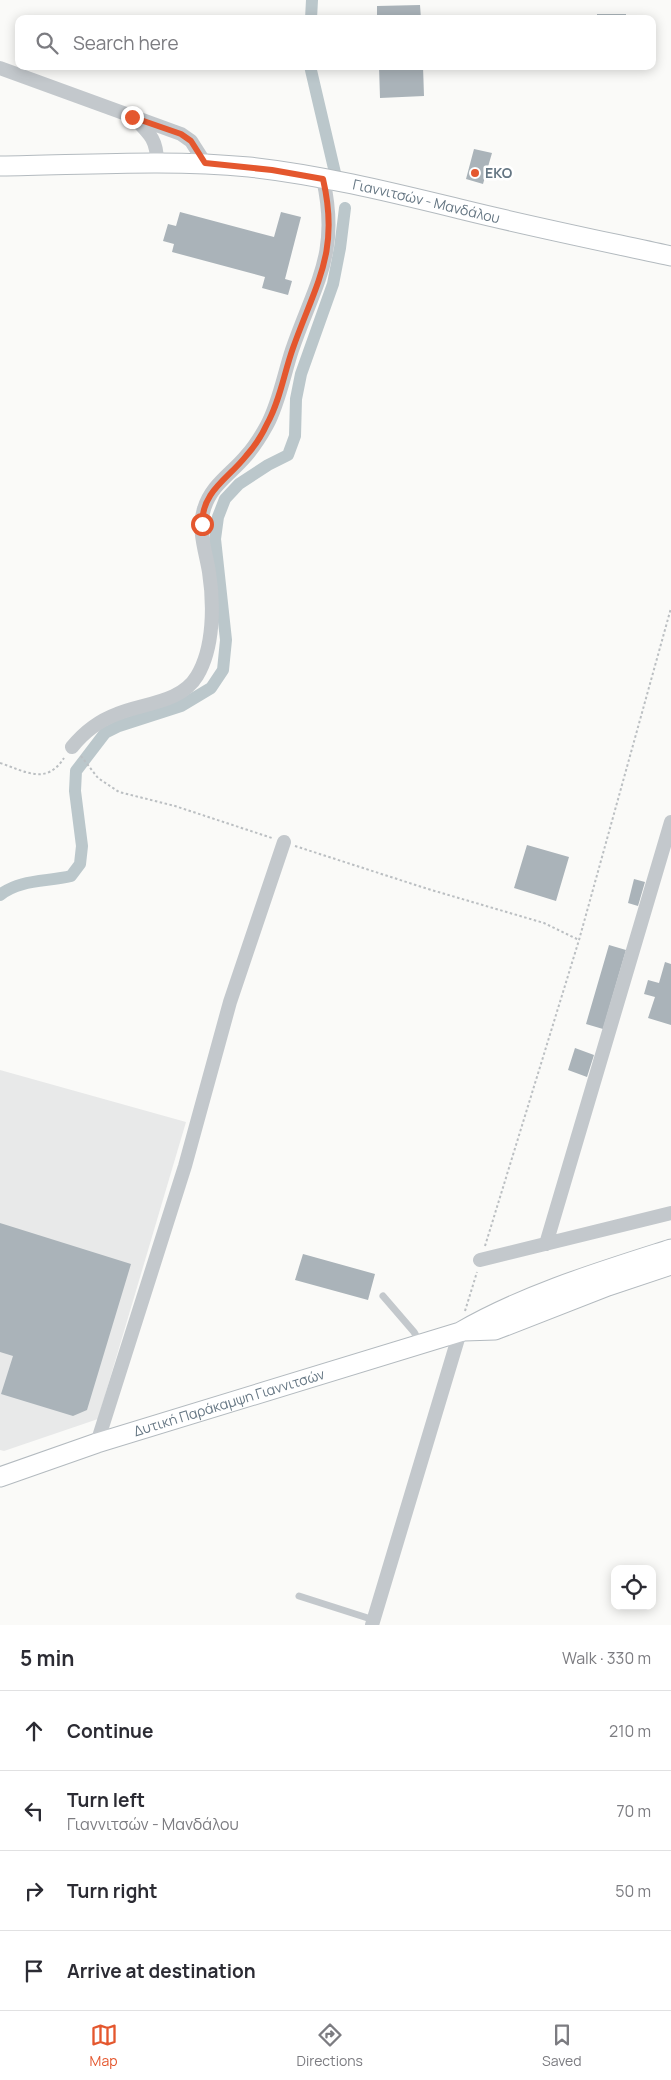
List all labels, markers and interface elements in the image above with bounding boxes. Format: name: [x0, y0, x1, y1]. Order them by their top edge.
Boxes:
search box: [15, 15, 656, 70]
icon: search: [33, 29, 61, 57]
text: Search here: [73, 30, 179, 56]
route end: [121, 106, 144, 129]
place label: EKO: [485, 163, 513, 182]
marker: EKO: [469, 167, 481, 179]
street label: Γιαννιτσών - Μανδάλου: [351, 174, 502, 227]
route start: [191, 513, 214, 536]
street label: Δυτική Παράκαμψη Γιαννιτσών: [131, 1364, 327, 1440]
map controls: [611, 1565, 656, 1610]
button: locate: [611, 1565, 656, 1610]
text: 5 min: [20, 1644, 74, 1672]
text: Walk · 330 m: [562, 1647, 651, 1669]
icon: ahead: [20, 1717, 48, 1745]
text: Continue: [67, 1718, 153, 1744]
text: 210 m: [609, 1720, 651, 1742]
text: Turn left: [67, 1787, 145, 1813]
icon: left: [20, 1797, 48, 1825]
text: 70 m: [616, 1800, 651, 1822]
text: Γιαννιτσών - Μανδάλου: [67, 1813, 239, 1835]
icon: right: [20, 1877, 48, 1905]
text: Turn right: [67, 1878, 157, 1904]
text: 50 m: [615, 1880, 651, 1902]
icon: arrive: [20, 1957, 48, 1985]
text: Arrive at destination: [67, 1958, 256, 1984]
tab: Map: [90, 2021, 118, 2070]
tab: Directions: [297, 2021, 363, 2070]
tab: Saved: [542, 2021, 581, 2070]

